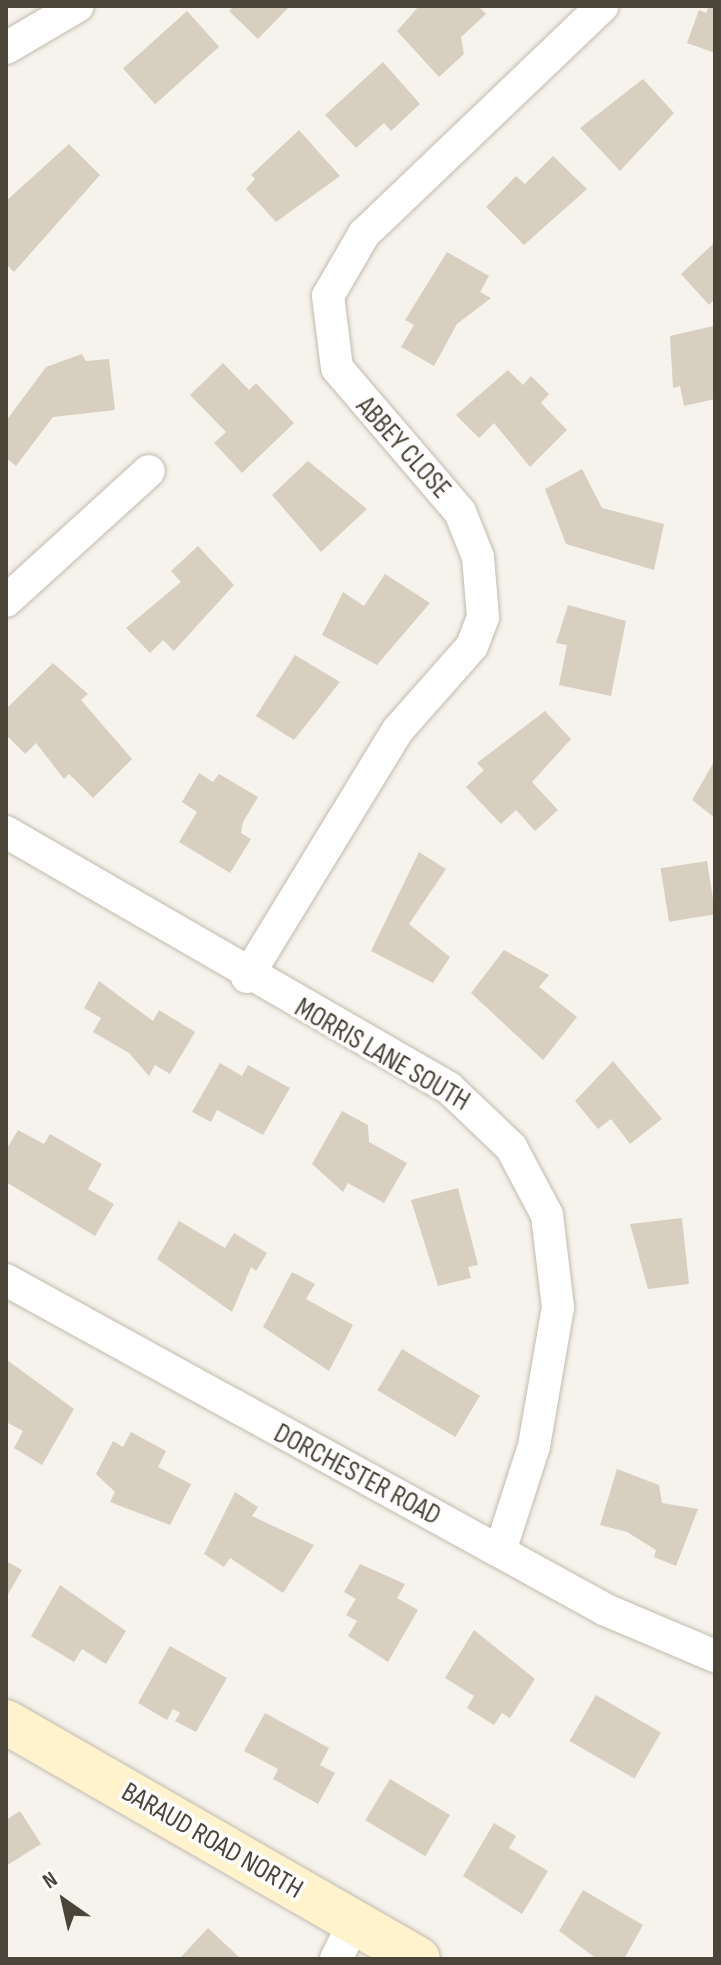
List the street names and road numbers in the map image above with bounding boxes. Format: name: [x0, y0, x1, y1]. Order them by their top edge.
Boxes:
street label: ABBEY CLOSE: [349, 390, 457, 506]
street label: MORRIS LANE SOUTH: [289, 991, 475, 1119]
street label: DORCHESTER ROAD: [268, 1417, 446, 1533]
street label: BARAUD ROAD NORTH: [115, 1775, 309, 1907]

